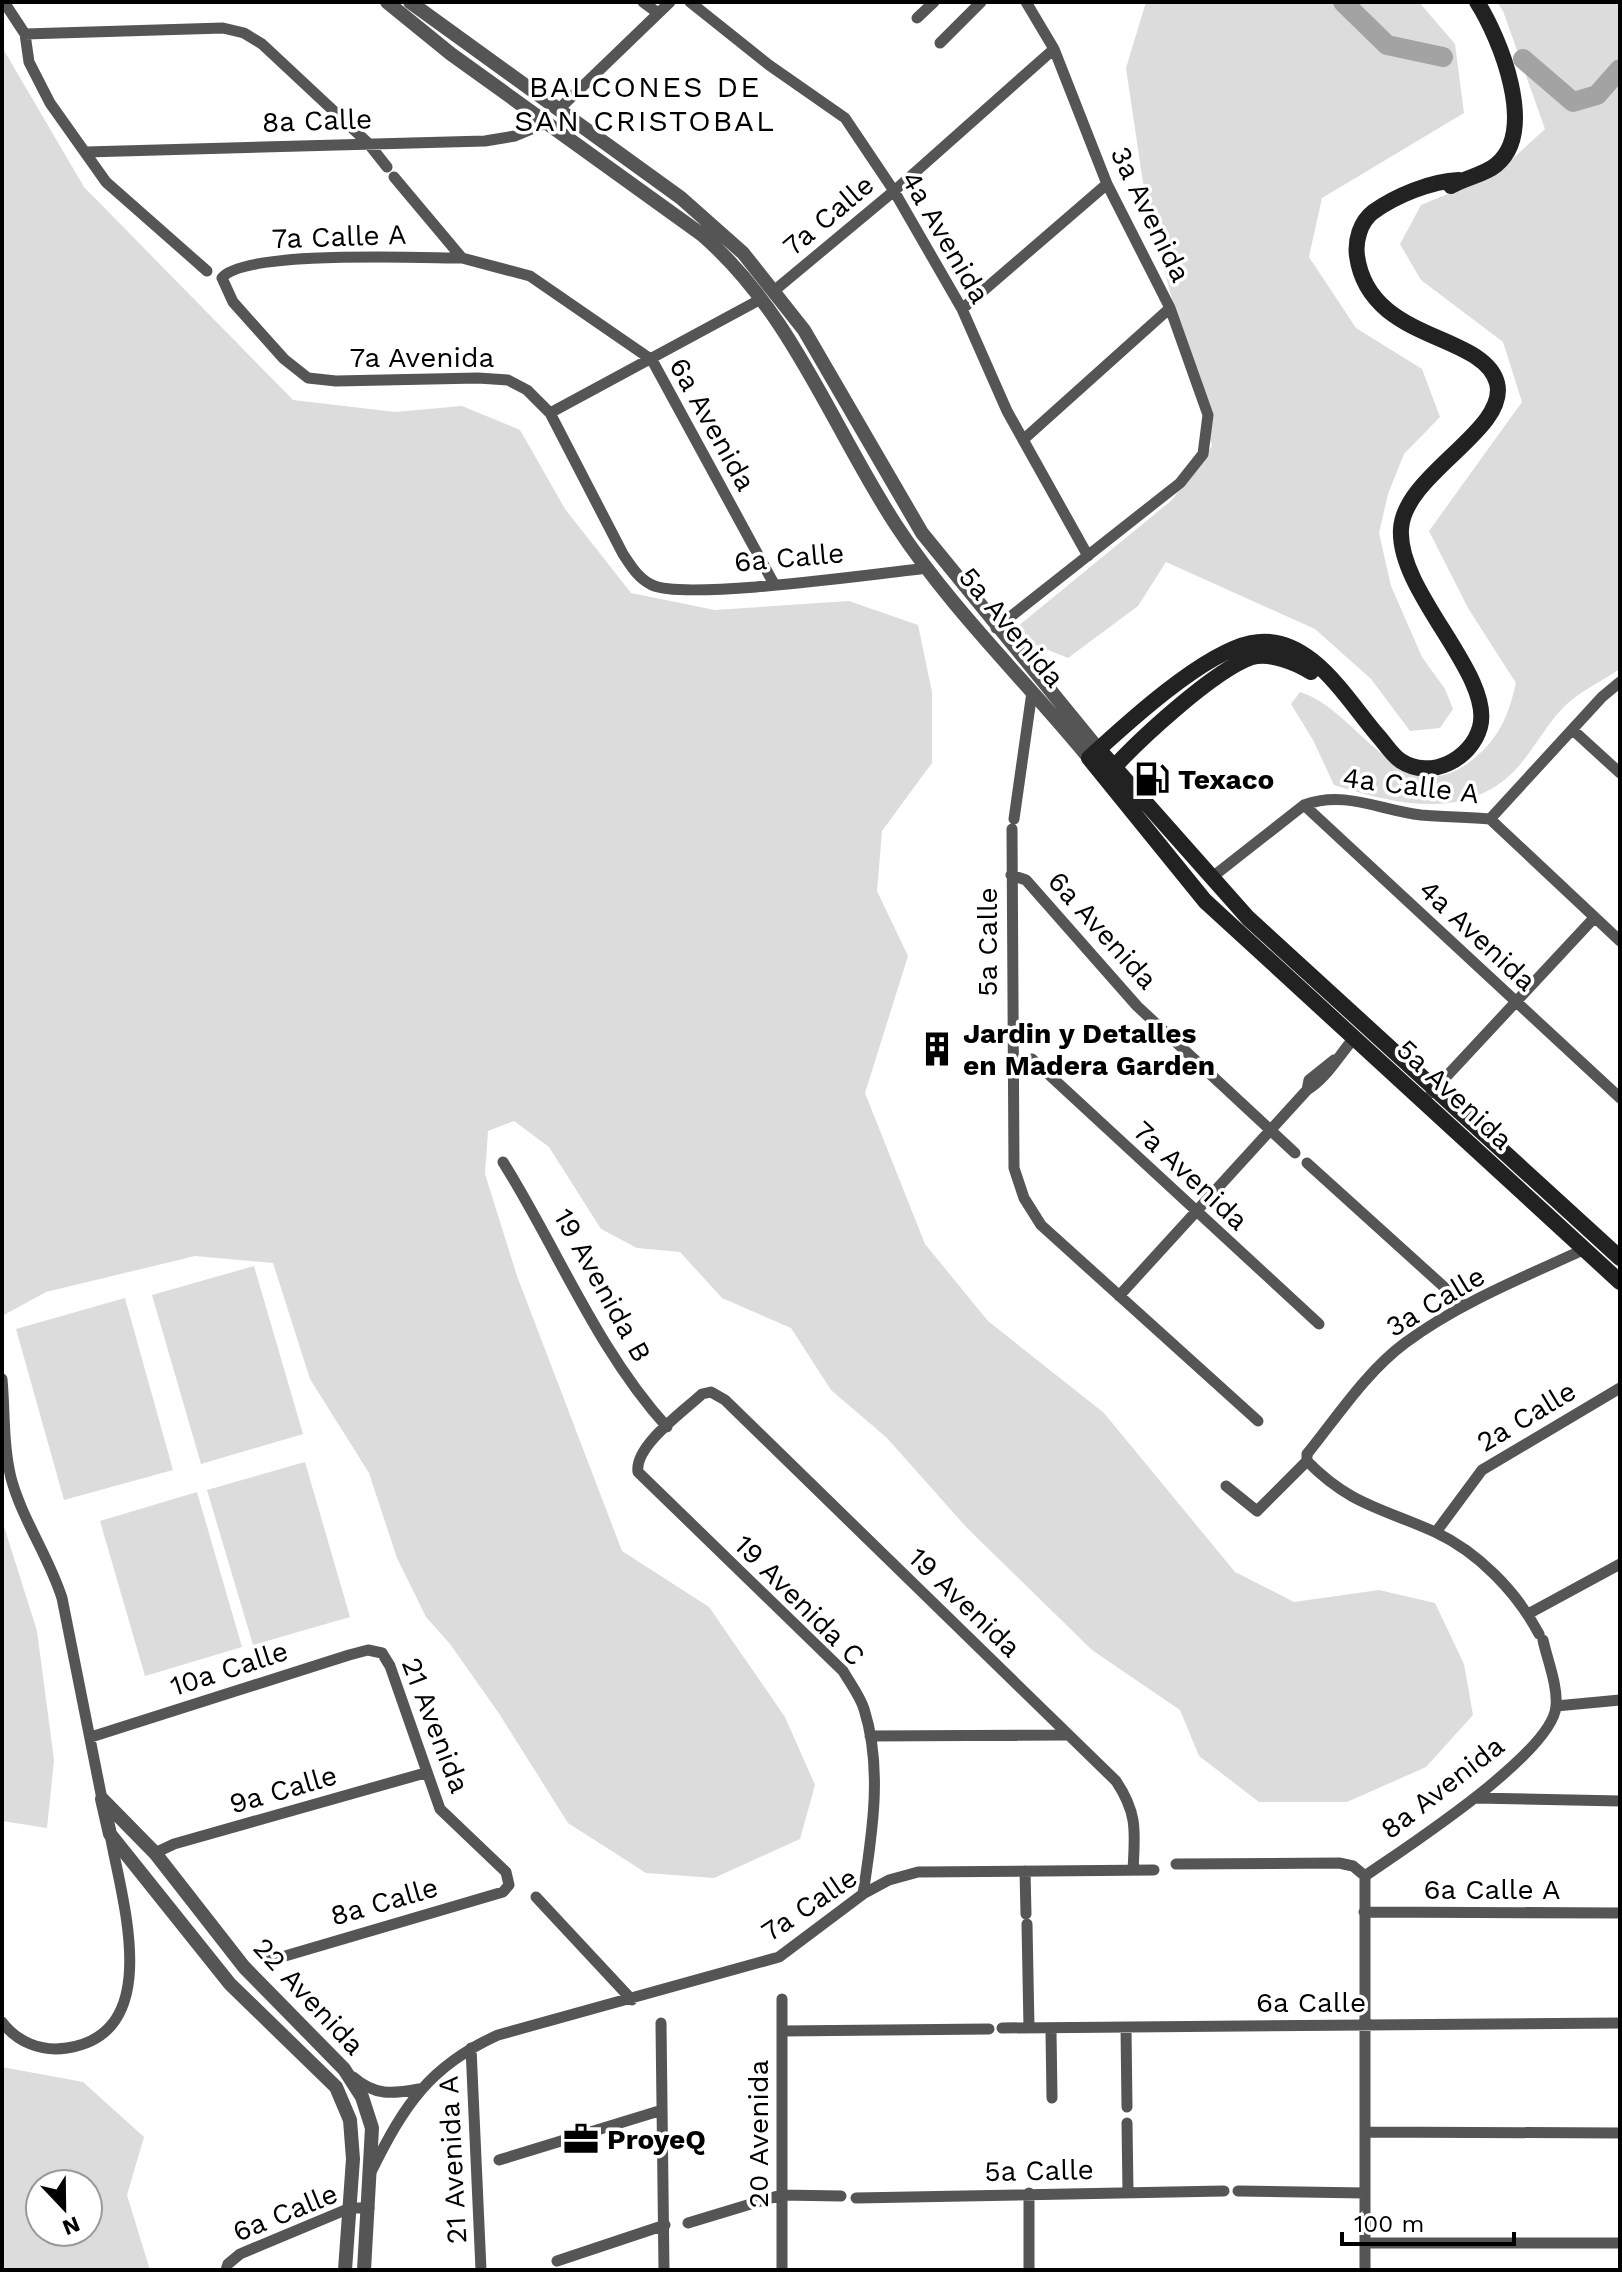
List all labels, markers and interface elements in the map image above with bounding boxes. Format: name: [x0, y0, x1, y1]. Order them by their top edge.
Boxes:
district label: BALCONES DE SAN CRISTOBAL: [514, 69, 776, 138]
street label: 8a Calle: [261, 102, 373, 139]
street label: 3a Avenida: [1104, 141, 1198, 287]
street label: 4a Avenida: [894, 165, 997, 309]
street label: 7a Calle: [776, 168, 880, 263]
street label: 7a Calle A: [271, 218, 407, 255]
street label: 7a Avenida: [350, 341, 495, 374]
street label: 6a Avenida: [662, 352, 763, 497]
street label: 6a Calle: [733, 536, 845, 579]
street label: 5a Avenida: [952, 561, 1071, 694]
fuel station icon: Texaco: [1133, 760, 1171, 798]
street label: 4a Calle A: [1341, 761, 1481, 810]
place label: Texaco: [1178, 763, 1274, 796]
street label: 6a Avenida: [1041, 865, 1164, 996]
street label: 4a Avenida: [1413, 873, 1543, 998]
street label: 5a Calle: [971, 887, 1004, 997]
place label: Jardin y Detalles en Madera Garden: [963, 1017, 1215, 1082]
building icon: Jardin y Detalles en Madera Garden: [918, 1030, 956, 1068]
street label: 5a Avenida: [1390, 1032, 1520, 1156]
street label: 7a Avenida: [1126, 1114, 1255, 1237]
street label: 19 Avenida B: [547, 1203, 658, 1368]
street label: 3a Calle: [1380, 1259, 1491, 1344]
street label: 2a Calle: [1471, 1374, 1582, 1459]
street label: 19 Avenida C: [727, 1528, 872, 1673]
street label: 19 Avenida: [902, 1541, 1028, 1664]
street label: 10a Calle: [166, 1634, 292, 1703]
street label: 21 Avenida: [395, 1653, 476, 1798]
street label: 8a Avenida: [1374, 1729, 1511, 1846]
street label: 9a Calle: [226, 1758, 341, 1821]
street label: 7a Calle: [755, 1861, 863, 1948]
street label: 8a Calle: [327, 1870, 442, 1933]
street label: 6a Calle A: [1423, 1873, 1561, 1906]
street label: 22 Avenida: [246, 1931, 371, 2062]
street label: 6a Calle: [1256, 1986, 1366, 2019]
street label: 20 Avenida: [742, 2060, 775, 2208]
street label: 21 Avenida A: [432, 2075, 473, 2245]
office icon: ProyeQ: [562, 2120, 600, 2158]
place label: ProyeQ: [607, 2123, 706, 2156]
street label: 5a Calle: [984, 2153, 1094, 2188]
north arrow: [24, 2168, 104, 2248]
street label: 6a Calle: [228, 2177, 342, 2248]
scale bar: [1342, 2196, 1514, 2246]
text: 100 m: [1354, 2210, 1424, 2238]
text: N: [59, 2211, 84, 2241]

